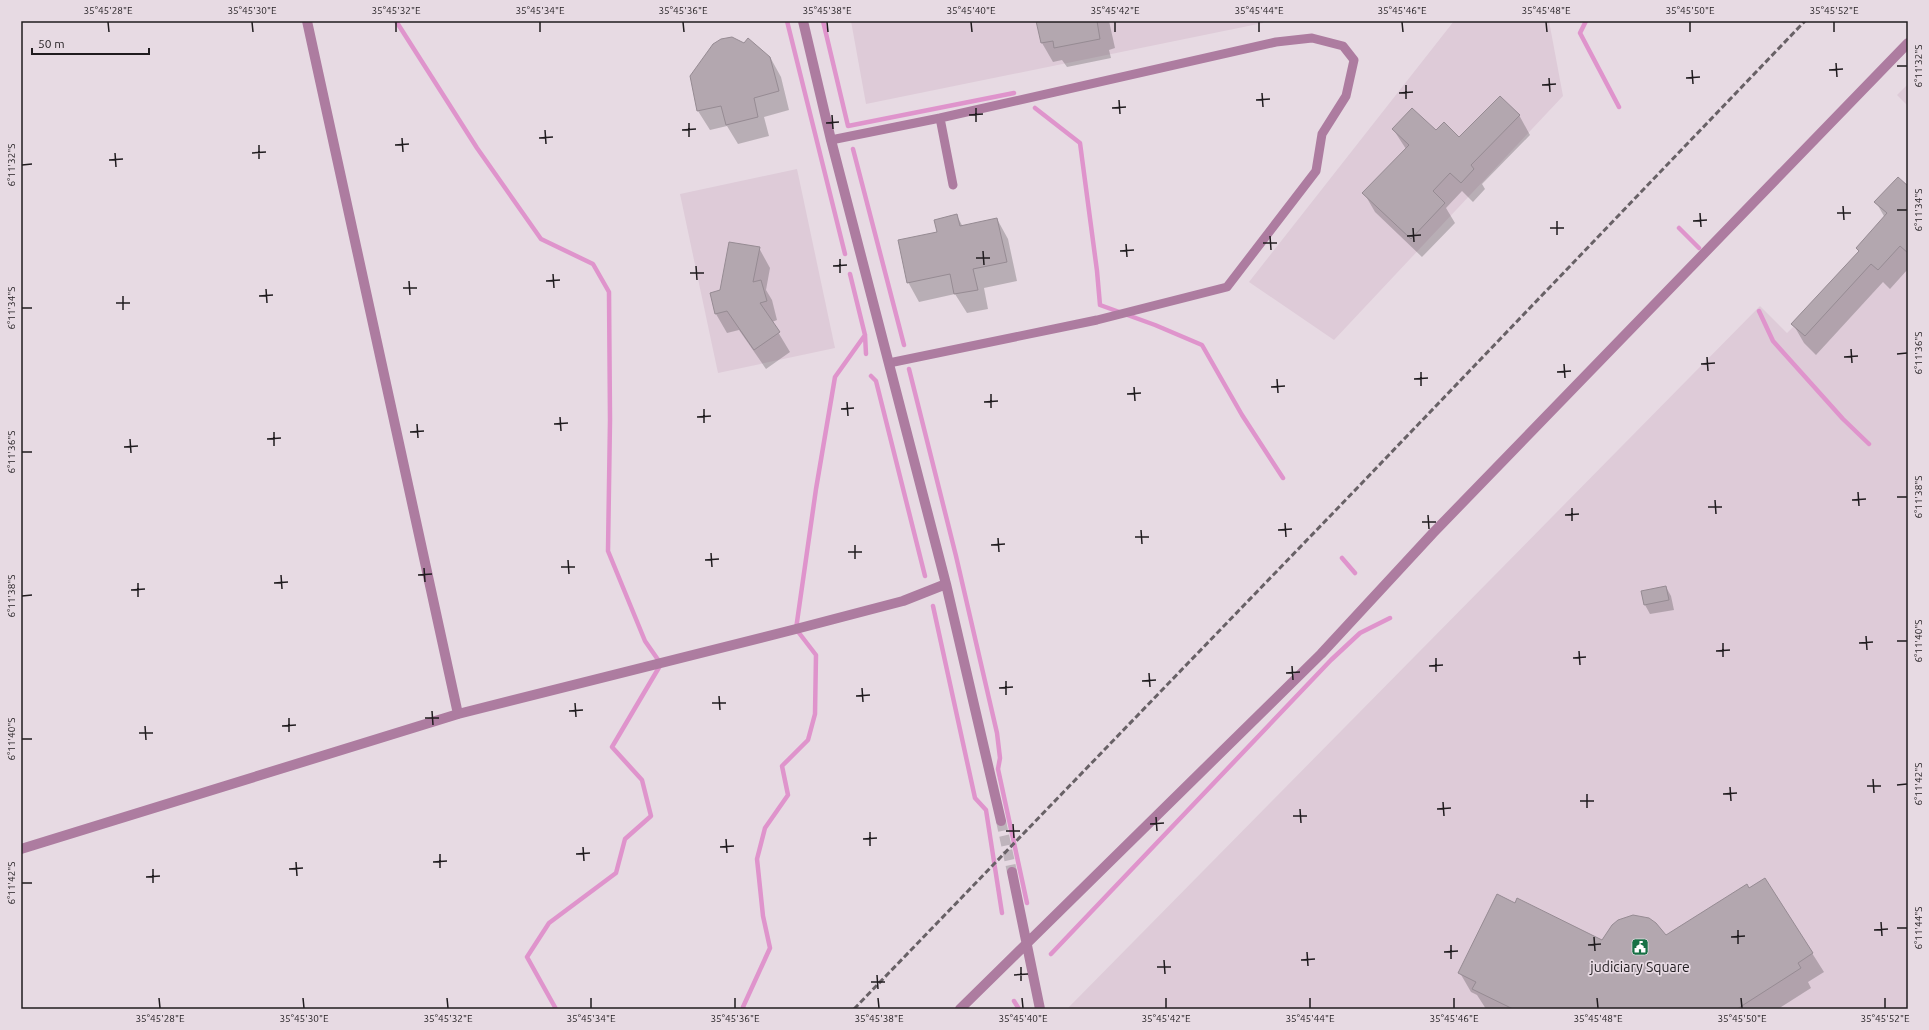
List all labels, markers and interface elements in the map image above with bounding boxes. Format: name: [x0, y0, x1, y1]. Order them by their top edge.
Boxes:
text: 35°45'28"E: [83, 5, 133, 16]
text: 35°45'30"E: [227, 5, 277, 16]
text: 35°45'32"E: [371, 5, 421, 16]
text: 35°45'34"E: [515, 5, 565, 16]
text: 35°45'36"E: [658, 5, 708, 16]
text: 35°45'38"E: [802, 5, 852, 16]
text: 35°45'40"E: [946, 5, 996, 16]
text: 35°45'42"E: [1090, 5, 1140, 16]
text: 35°45'44"E: [1234, 5, 1284, 16]
text: 35°45'46"E: [1377, 5, 1427, 16]
text: 35°45'48"E: [1521, 5, 1571, 16]
text: 35°45'50"E: [1665, 5, 1715, 16]
text: 35°45'52"E: [1809, 5, 1859, 16]
scale bar: [32, 30, 149, 56]
text: 50 m: [38, 37, 65, 50]
text: 6°11'32"S: [1913, 44, 1924, 88]
text: 6°11'32"S: [6, 143, 17, 187]
text: 6°11'34"S: [1913, 188, 1924, 232]
text: 6°11'34"S: [6, 286, 17, 330]
text: 6°11'36"S: [1913, 331, 1924, 375]
text: 6°11'36"S: [6, 430, 17, 474]
text: 6°11'38"S: [1913, 475, 1924, 519]
text: 6°11'38"S: [6, 574, 17, 618]
text: 6°11'40"S: [1913, 619, 1924, 663]
text: 6°11'40"S: [6, 717, 17, 761]
text: 6°11'42"S: [1913, 762, 1924, 806]
text: 6°11'42"S: [6, 861, 17, 905]
text: 6°11'44"S: [1913, 906, 1924, 950]
public building icon: judiciary Square: [1630, 937, 1650, 957]
place label: judiciary Square: [1589, 959, 1690, 975]
text: 35°45'28"E: [135, 1013, 185, 1024]
text: 35°45'30"E: [279, 1013, 329, 1024]
text: 35°45'32"E: [423, 1013, 473, 1024]
text: 35°45'34"E: [566, 1013, 616, 1024]
text: 35°45'36"E: [710, 1013, 760, 1024]
text: 35°45'38"E: [854, 1013, 904, 1024]
text: 35°45'40"E: [998, 1013, 1048, 1024]
text: 35°45'42"E: [1141, 1013, 1191, 1024]
text: 35°45'44"E: [1285, 1013, 1335, 1024]
text: 35°45'46"E: [1429, 1013, 1479, 1024]
text: 35°45'48"E: [1573, 1013, 1623, 1024]
text: 35°45'50"E: [1717, 1013, 1767, 1024]
text: 35°45'52"E: [1860, 1013, 1910, 1024]

